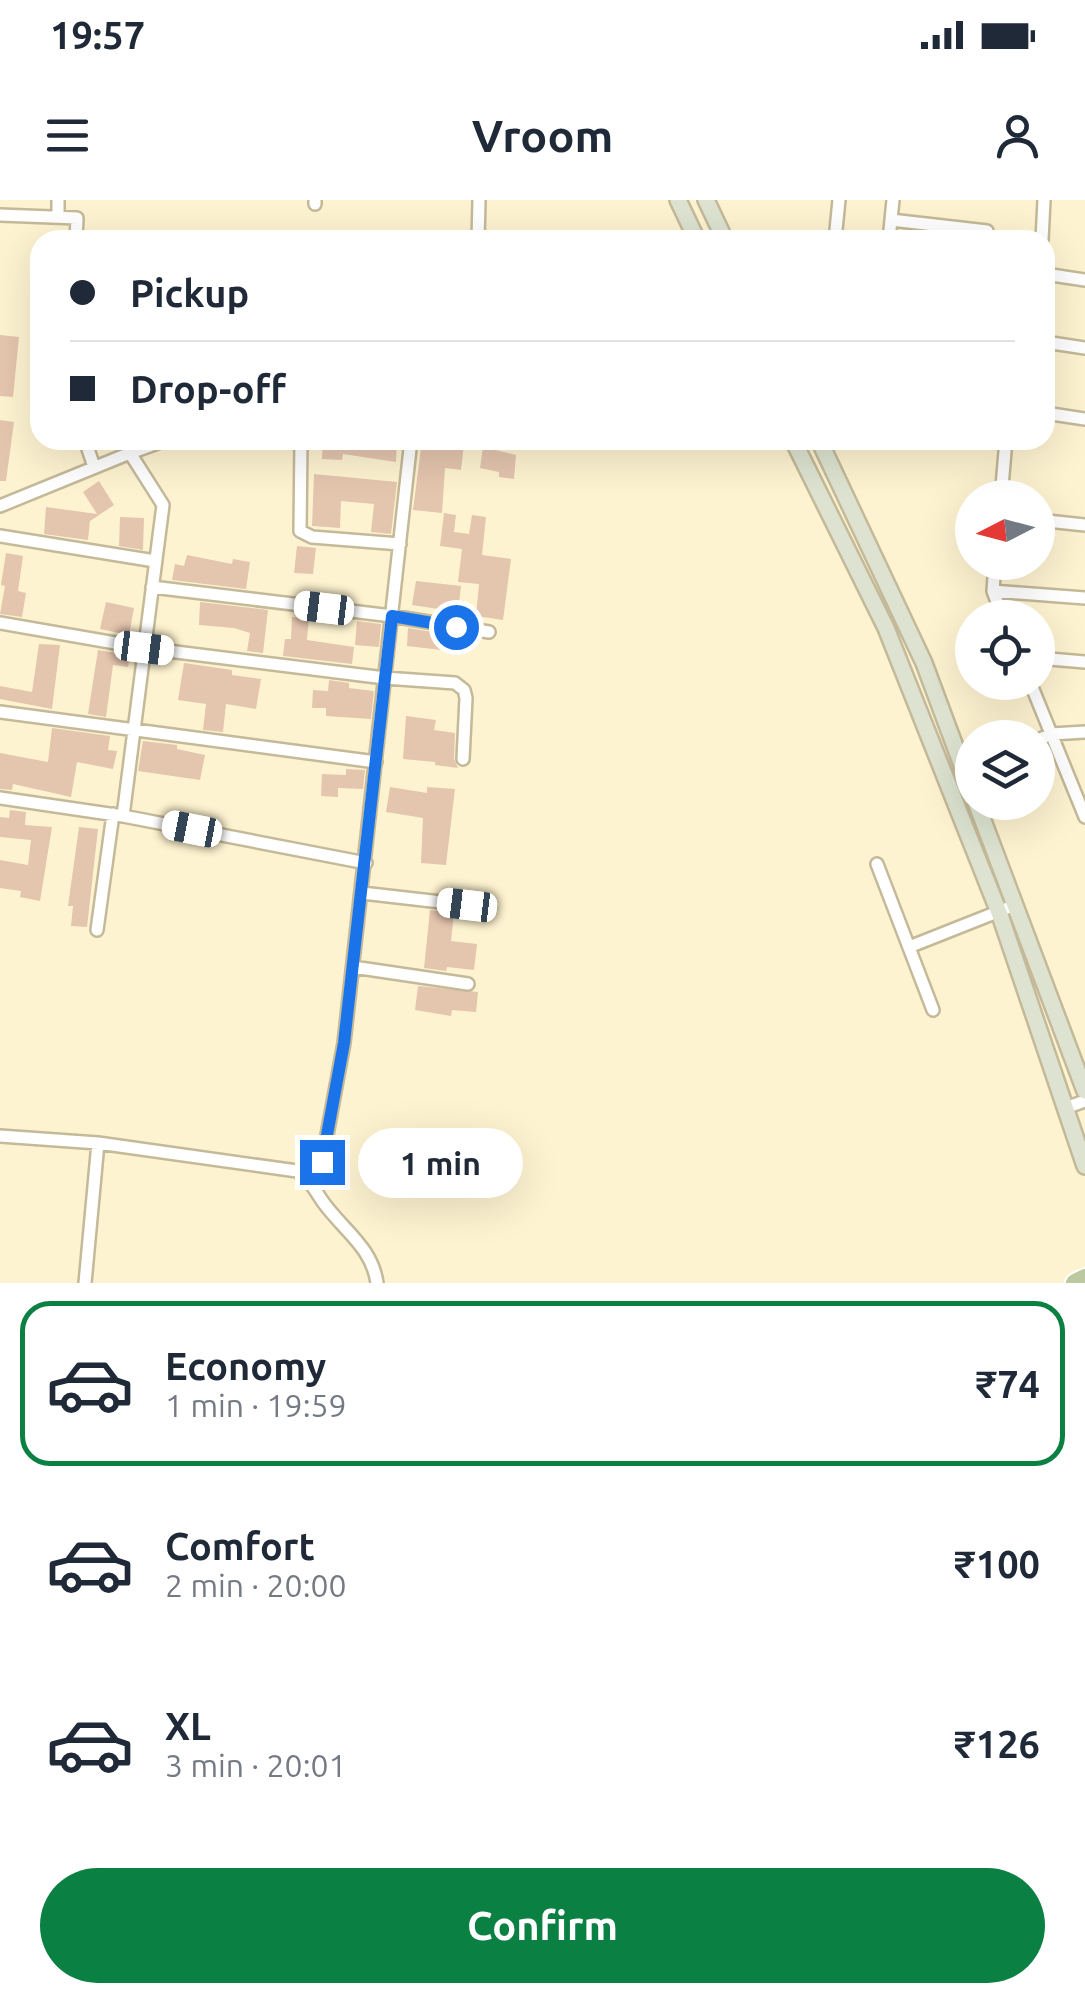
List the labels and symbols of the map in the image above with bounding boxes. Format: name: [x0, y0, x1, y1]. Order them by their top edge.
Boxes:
north arrow: [955, 480, 1055, 580]
car: [292, 589, 356, 627]
route start: [434, 605, 479, 650]
car: [112, 629, 176, 667]
car: [160, 809, 224, 849]
car: [435, 886, 499, 924]
callout: 1 min: [357, 1127, 522, 1197]
route end: [300, 1140, 345, 1185]

